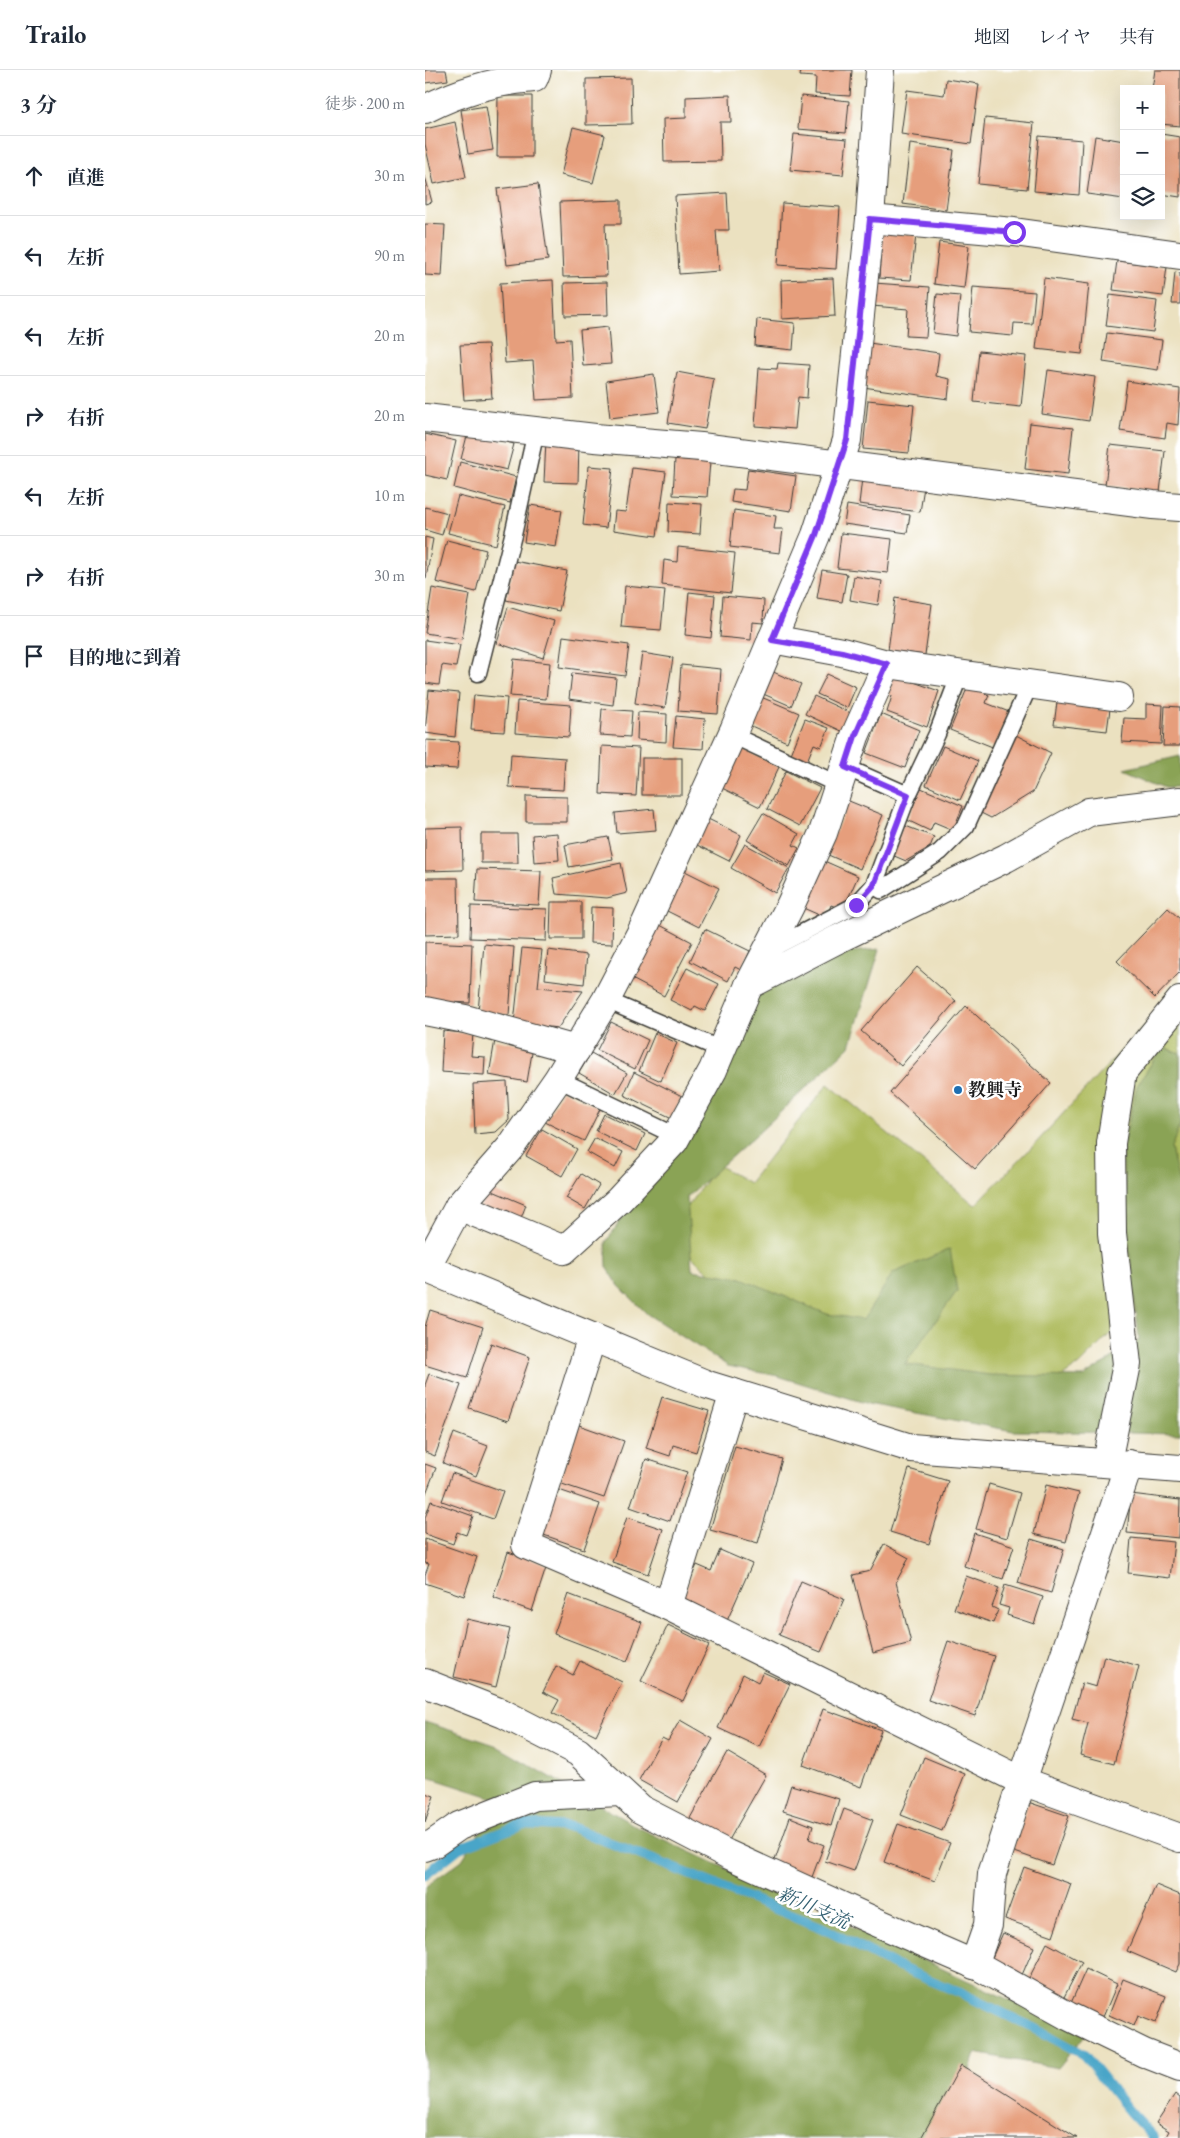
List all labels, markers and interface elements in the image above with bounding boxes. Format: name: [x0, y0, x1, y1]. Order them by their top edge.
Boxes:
text: Trailo: [25, 19, 86, 50]
text: 地図: [974, 25, 1010, 48]
text: レイヤ: [1038, 25, 1091, 48]
text: 共有: [1119, 25, 1155, 48]
map controls: [1120, 85, 1165, 220]
button: +: [1120, 85, 1165, 130]
text: 3 分: [20, 91, 57, 118]
text: 徒歩 · 200 m: [325, 93, 405, 114]
button: −: [1120, 130, 1165, 175]
icon: ahead: [20, 162, 48, 190]
text: 直進: [67, 165, 105, 190]
text: 30 m: [374, 165, 405, 186]
button: layers: [1120, 175, 1165, 220]
route start: [1003, 221, 1026, 244]
icon: left: [20, 242, 48, 270]
text: 左折: [67, 245, 105, 270]
text: 90 m: [374, 245, 405, 266]
icon: left: [20, 322, 48, 350]
text: 左折: [67, 325, 105, 350]
text: 20 m: [374, 325, 405, 346]
icon: right: [20, 402, 48, 430]
text: 右折: [67, 405, 105, 430]
text: 20 m: [374, 405, 405, 426]
icon: left: [20, 482, 48, 510]
text: 左折: [67, 485, 105, 510]
text: 10 m: [374, 485, 405, 506]
icon: right: [20, 562, 48, 590]
text: 右折: [67, 565, 105, 590]
text: 30 m: [374, 565, 405, 586]
icon: arrive: [20, 642, 48, 670]
text: 目的地に到着: [67, 645, 181, 670]
route end: [845, 894, 868, 917]
place label: 教興寺: [968, 1078, 1022, 1101]
marker: 教興寺: [952, 1084, 964, 1096]
water label: 新川支流: [774, 1881, 856, 1936]

